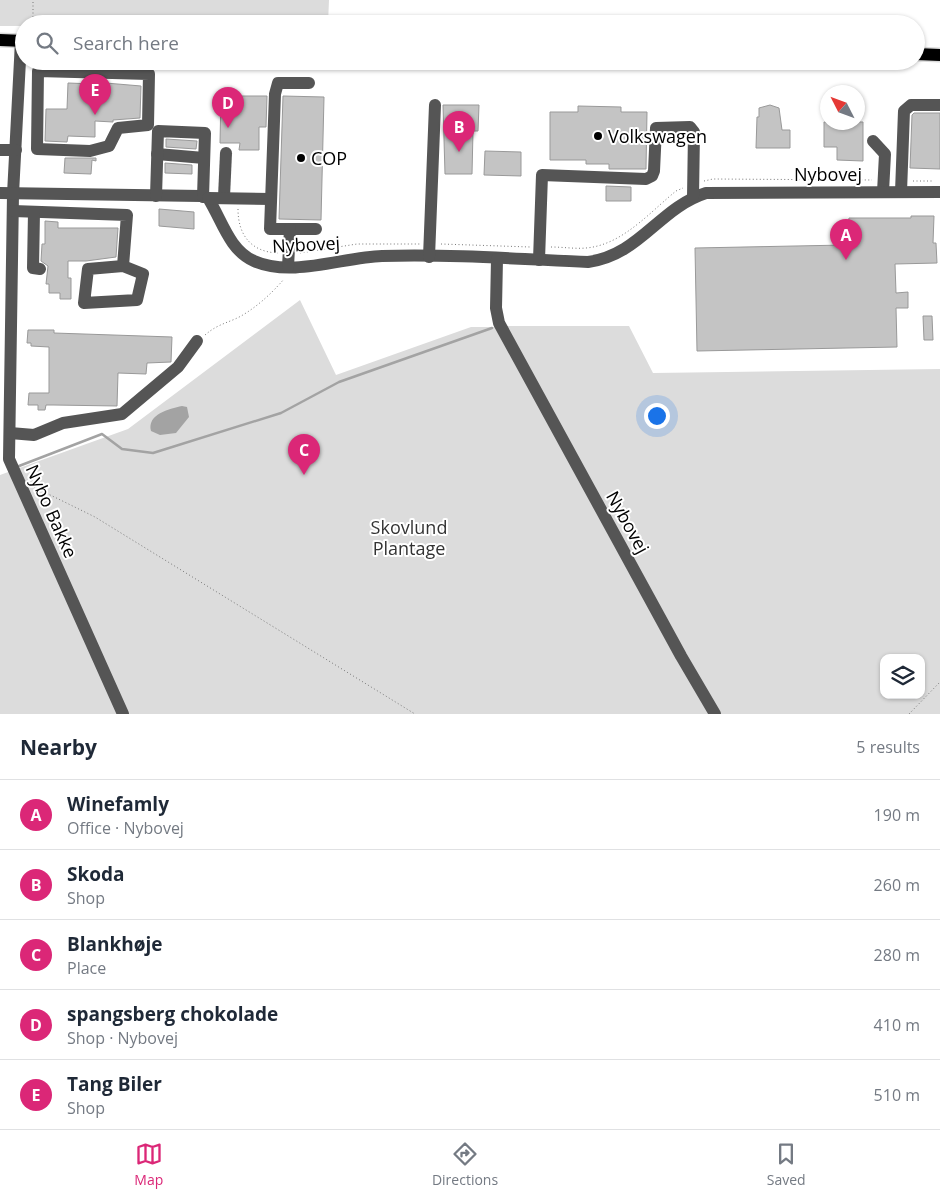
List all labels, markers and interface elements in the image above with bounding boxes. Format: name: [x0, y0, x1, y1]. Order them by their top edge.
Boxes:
search box: [15, 15, 925, 70]
icon: search: [33, 29, 61, 57]
text: Search here: [73, 30, 179, 56]
pin: E: [79, 74, 111, 115]
north arrow: [820, 85, 865, 130]
pin: D: [212, 87, 244, 128]
pin: B: [443, 111, 475, 152]
place label: Volkswagen: [608, 124, 707, 148]
marker: Volkswagen: [592, 130, 604, 142]
place label: COP: [311, 146, 347, 170]
marker: COP: [295, 152, 307, 164]
street label: Nybovej: [794, 162, 862, 186]
pin: A: [830, 219, 862, 260]
street label: Nybovej: [271, 230, 341, 258]
your location: [644, 403, 670, 429]
pin: C: [288, 434, 320, 475]
street label: Nybo Bakke: [21, 461, 83, 561]
street label: Nybovej: [601, 486, 655, 558]
park label: Skovlund Plantage: [371, 515, 447, 560]
map controls: [880, 654, 925, 699]
button: layers: [880, 654, 925, 699]
text: Nearby: [20, 733, 97, 761]
text: 5 results: [856, 736, 920, 758]
text: Winefamly: [67, 791, 169, 817]
text: A: [30, 804, 42, 826]
text: 190 m: [874, 804, 920, 826]
text: Office · Nybovej: [67, 817, 184, 839]
text: Skoda: [67, 861, 125, 887]
text: B: [31, 874, 41, 896]
text: 260 m: [874, 874, 920, 896]
text: Shop: [67, 887, 105, 909]
text: Blankhøje: [67, 931, 163, 957]
text: C: [31, 944, 41, 966]
text: 280 m: [874, 944, 920, 966]
text: Place: [67, 957, 106, 979]
text: spangsberg chokolade: [67, 1001, 278, 1027]
text: D: [30, 1014, 42, 1036]
text: 410 m: [874, 1014, 920, 1036]
text: Shop · Nybovej: [67, 1027, 178, 1049]
text: Tang Biler: [67, 1071, 162, 1097]
text: E: [32, 1084, 40, 1106]
text: 510 m: [874, 1084, 920, 1106]
text: Shop: [67, 1097, 105, 1119]
tab: Map: [134, 1140, 163, 1189]
tab: Directions: [432, 1140, 498, 1189]
tab: Saved: [767, 1140, 806, 1189]

